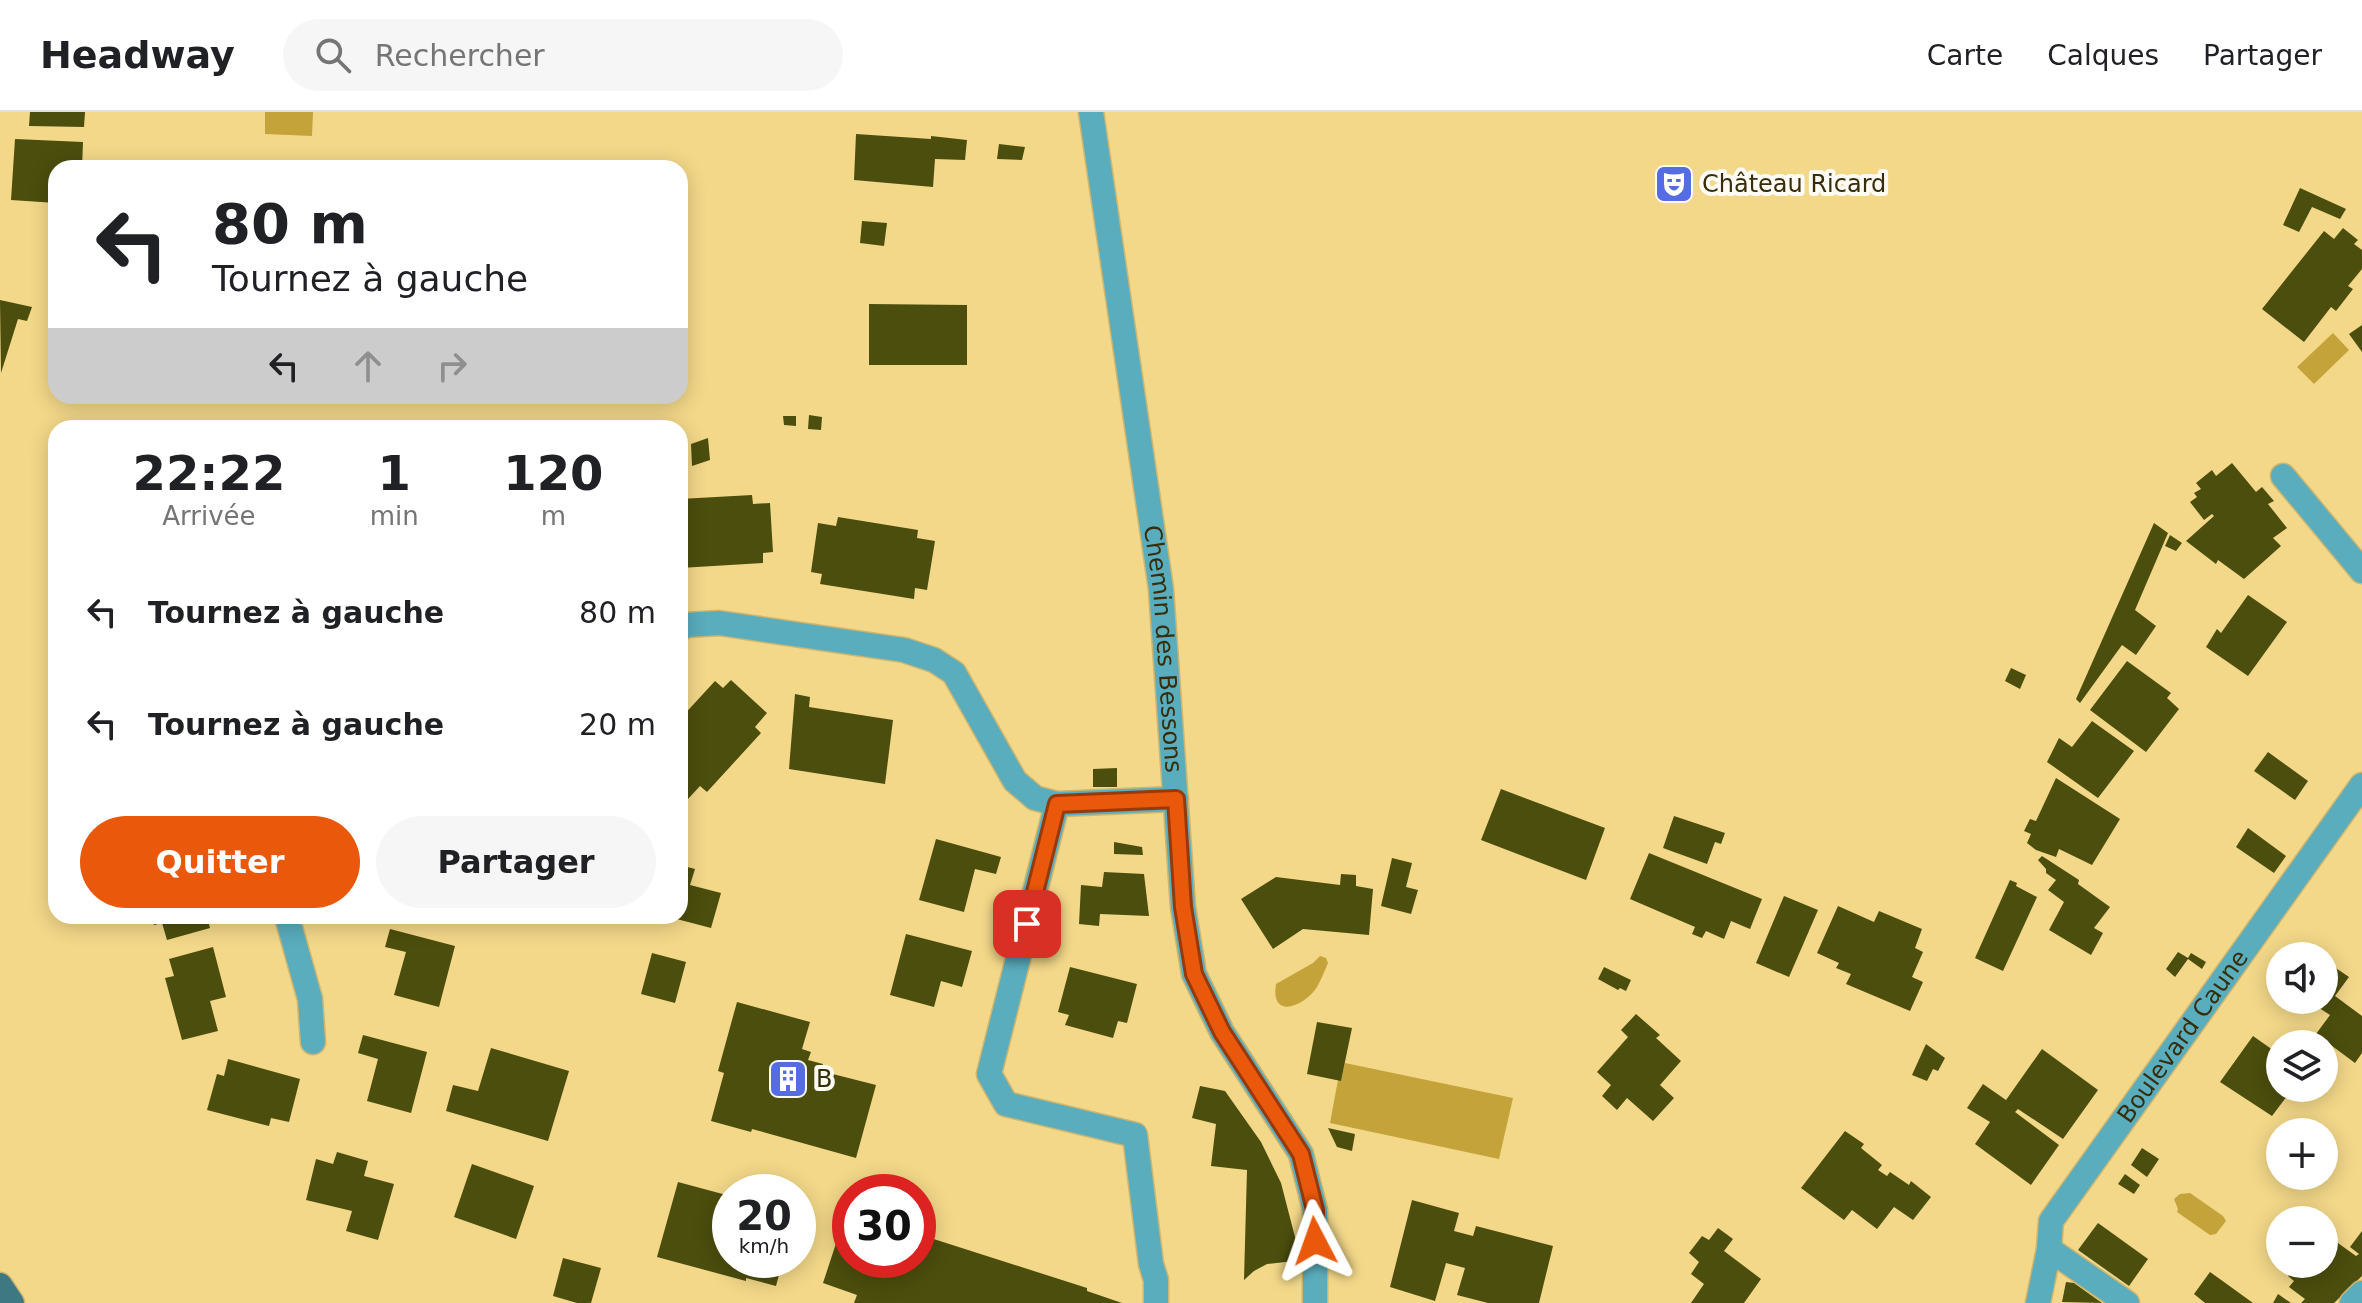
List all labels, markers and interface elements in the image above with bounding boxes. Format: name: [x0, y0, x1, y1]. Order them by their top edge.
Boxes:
search box: [283, 19, 843, 91]
text: Headway: [40, 33, 235, 77]
icon: search: [311, 33, 355, 77]
text: Rechercher: [375, 38, 545, 73]
text: Carte: [1927, 39, 2003, 72]
text: Calques: [2047, 39, 2159, 72]
text: Partager: [2203, 39, 2322, 72]
theatre icon: Château Ricard: [1653, 163, 1695, 205]
place label: Château Ricard: [1702, 170, 1886, 198]
text: 80 m: [212, 191, 368, 256]
icon: left: [80, 192, 184, 296]
text: Tournez à gauche: [212, 258, 528, 299]
icon: left: [262, 344, 306, 388]
icon: ahead: [346, 344, 390, 388]
icon: right: [430, 344, 474, 388]
text: 22:22: [132, 445, 285, 501]
text: 1: [378, 445, 411, 501]
text: 120: [503, 445, 603, 501]
text: Arrivée: [162, 501, 256, 531]
text: min: [370, 501, 419, 531]
text: m: [541, 501, 566, 531]
street label: Chemin des Bessons: [1138, 523, 1188, 774]
icon: left: [80, 590, 124, 634]
text: Tournez à gauche: [148, 595, 444, 630]
text: 80 m: [579, 595, 656, 630]
icon: left: [80, 702, 124, 746]
text: Tournez à gauche: [148, 707, 444, 742]
text: 20 m: [579, 707, 656, 742]
button: Quitter: [80, 816, 360, 908]
button: Partager: [376, 816, 656, 908]
pin: [993, 890, 1061, 958]
icon: arrive: [1005, 902, 1049, 946]
map controls: [2266, 942, 2338, 1278]
button: sound: [2266, 942, 2338, 1014]
street label: Boulevard Caune: [2112, 944, 2254, 1128]
button: layers: [2266, 1030, 2338, 1102]
building icon: B: [767, 1058, 809, 1100]
place label: B: [816, 1065, 832, 1093]
button: +: [2266, 1118, 2338, 1190]
speed limit sign: 30: [832, 1174, 936, 1278]
text: 20: [736, 1193, 792, 1239]
position arrow: [1273, 1199, 1357, 1283]
button: −: [2266, 1206, 2338, 1278]
text: km/h: [739, 1234, 789, 1258]

